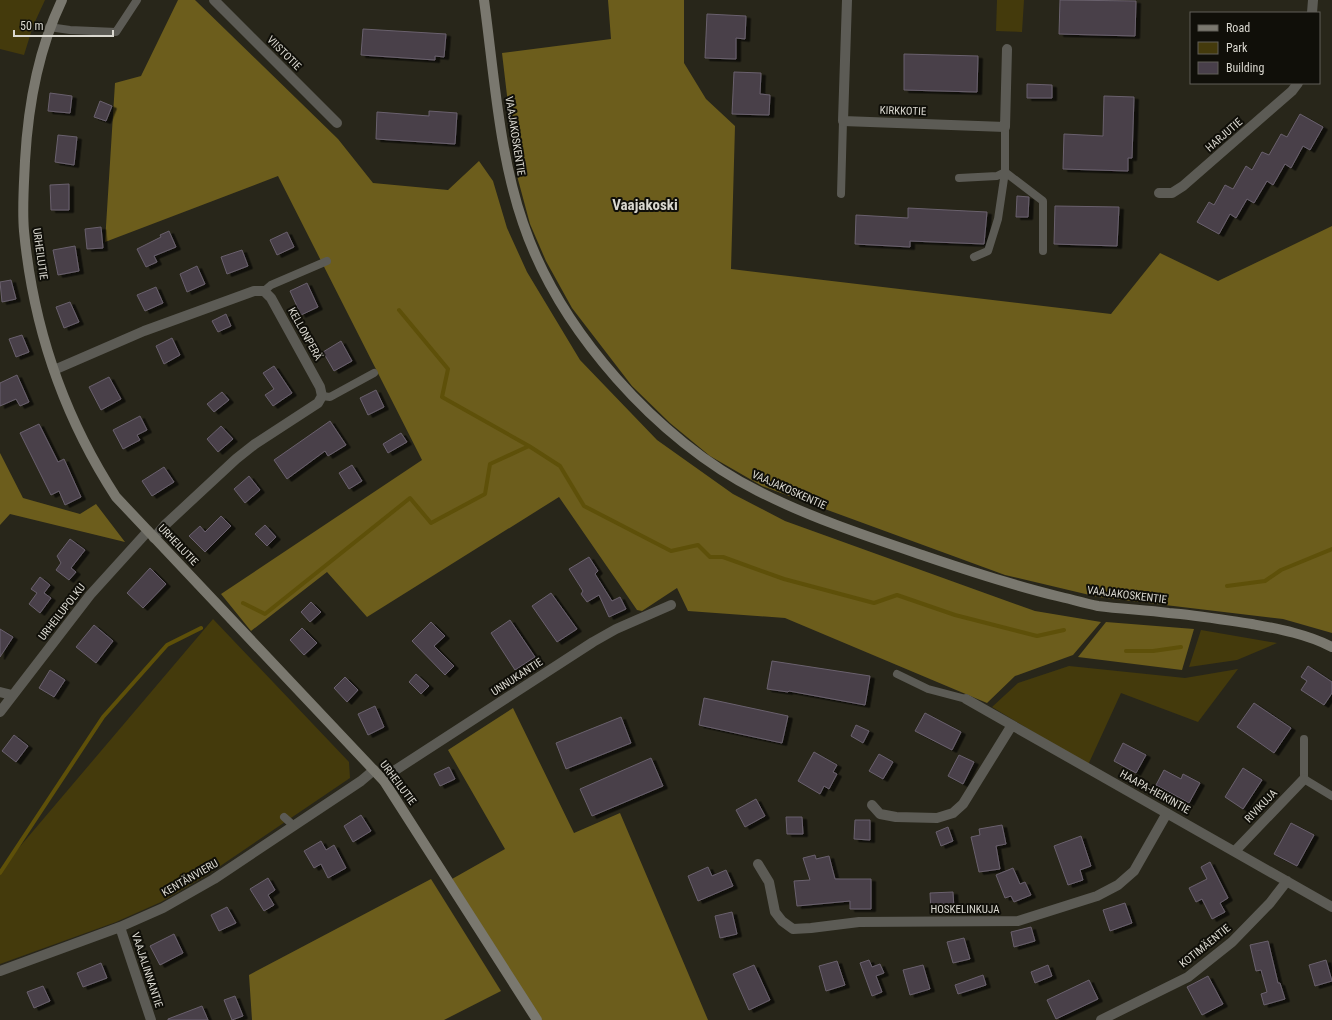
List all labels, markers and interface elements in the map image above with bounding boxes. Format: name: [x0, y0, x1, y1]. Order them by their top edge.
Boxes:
scale bar: [14, 12, 113, 38]
legend: [1190, 12, 1320, 84]
text: 50 m: [20, 19, 44, 33]
text: Road: [1226, 21, 1250, 35]
street label: VIISTOTIE: [264, 33, 304, 73]
text: Park: [1226, 41, 1248, 55]
text: Building: [1226, 61, 1264, 75]
street label: VAAJAKOSKENTIE: [502, 95, 528, 177]
street label: KIRKKOTIE: [879, 104, 927, 118]
street label: HARJUTIE: [1203, 115, 1245, 155]
district label: Vaajakoski: [612, 196, 678, 214]
street label: URHEILUTIE: [30, 227, 50, 281]
street label: KELLONPERÄ: [285, 305, 325, 363]
street label: VAAJAKOSKENTIE: [750, 468, 829, 512]
street label: URHEILUTIE: [155, 522, 201, 569]
street label: URHEILUPOLKU: [36, 581, 88, 643]
street label: VAAJAKOSKENTIE: [1086, 584, 1168, 606]
street label: UNNUKANTIE: [489, 655, 546, 699]
street label: URHEILUTIE: [377, 758, 419, 808]
street label: HAAPA-HEIKINTIE: [1118, 767, 1193, 817]
street label: RIVIKUJA: [1242, 786, 1280, 825]
street label: KENTÄNVIERU: [159, 857, 221, 899]
street label: HOSKELINKUJA: [930, 903, 1000, 916]
street label: KOTIMÄENTIE: [1177, 921, 1233, 970]
street label: VAAJALINNANTIE: [129, 931, 165, 1010]

